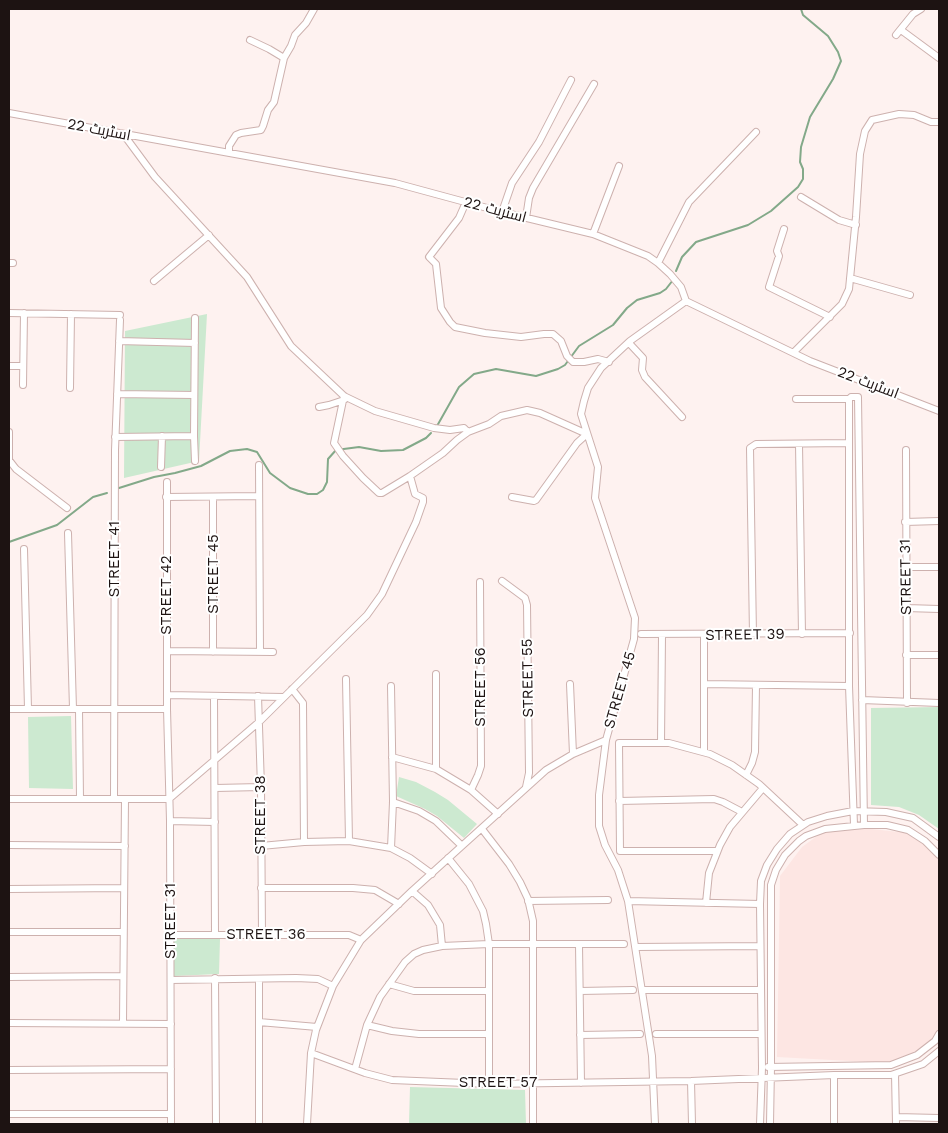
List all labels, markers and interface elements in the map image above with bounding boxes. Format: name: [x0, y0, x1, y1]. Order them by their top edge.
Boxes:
street label: اسٹریٹ 22: [66, 115, 132, 145]
street label: اسٹریٹ 22: [462, 193, 528, 227]
street label: اسٹریٹ 22: [835, 363, 901, 403]
street label: STREET 41: [106, 521, 124, 597]
street label: STREET 45: [205, 534, 223, 614]
street label: STREET 31: [896, 539, 916, 615]
street label: STREET 42: [158, 555, 176, 635]
street label: STREET 39: [705, 625, 785, 645]
street label: STREET 55: [518, 638, 538, 718]
street label: STREET 56: [472, 647, 490, 727]
street label: STREET 45: [600, 649, 640, 731]
street label: STREET 38: [252, 775, 270, 855]
street label: STREET 31: [162, 883, 180, 959]
street label: STREET 36: [226, 926, 306, 944]
street label: STREET 57: [459, 1074, 537, 1092]

